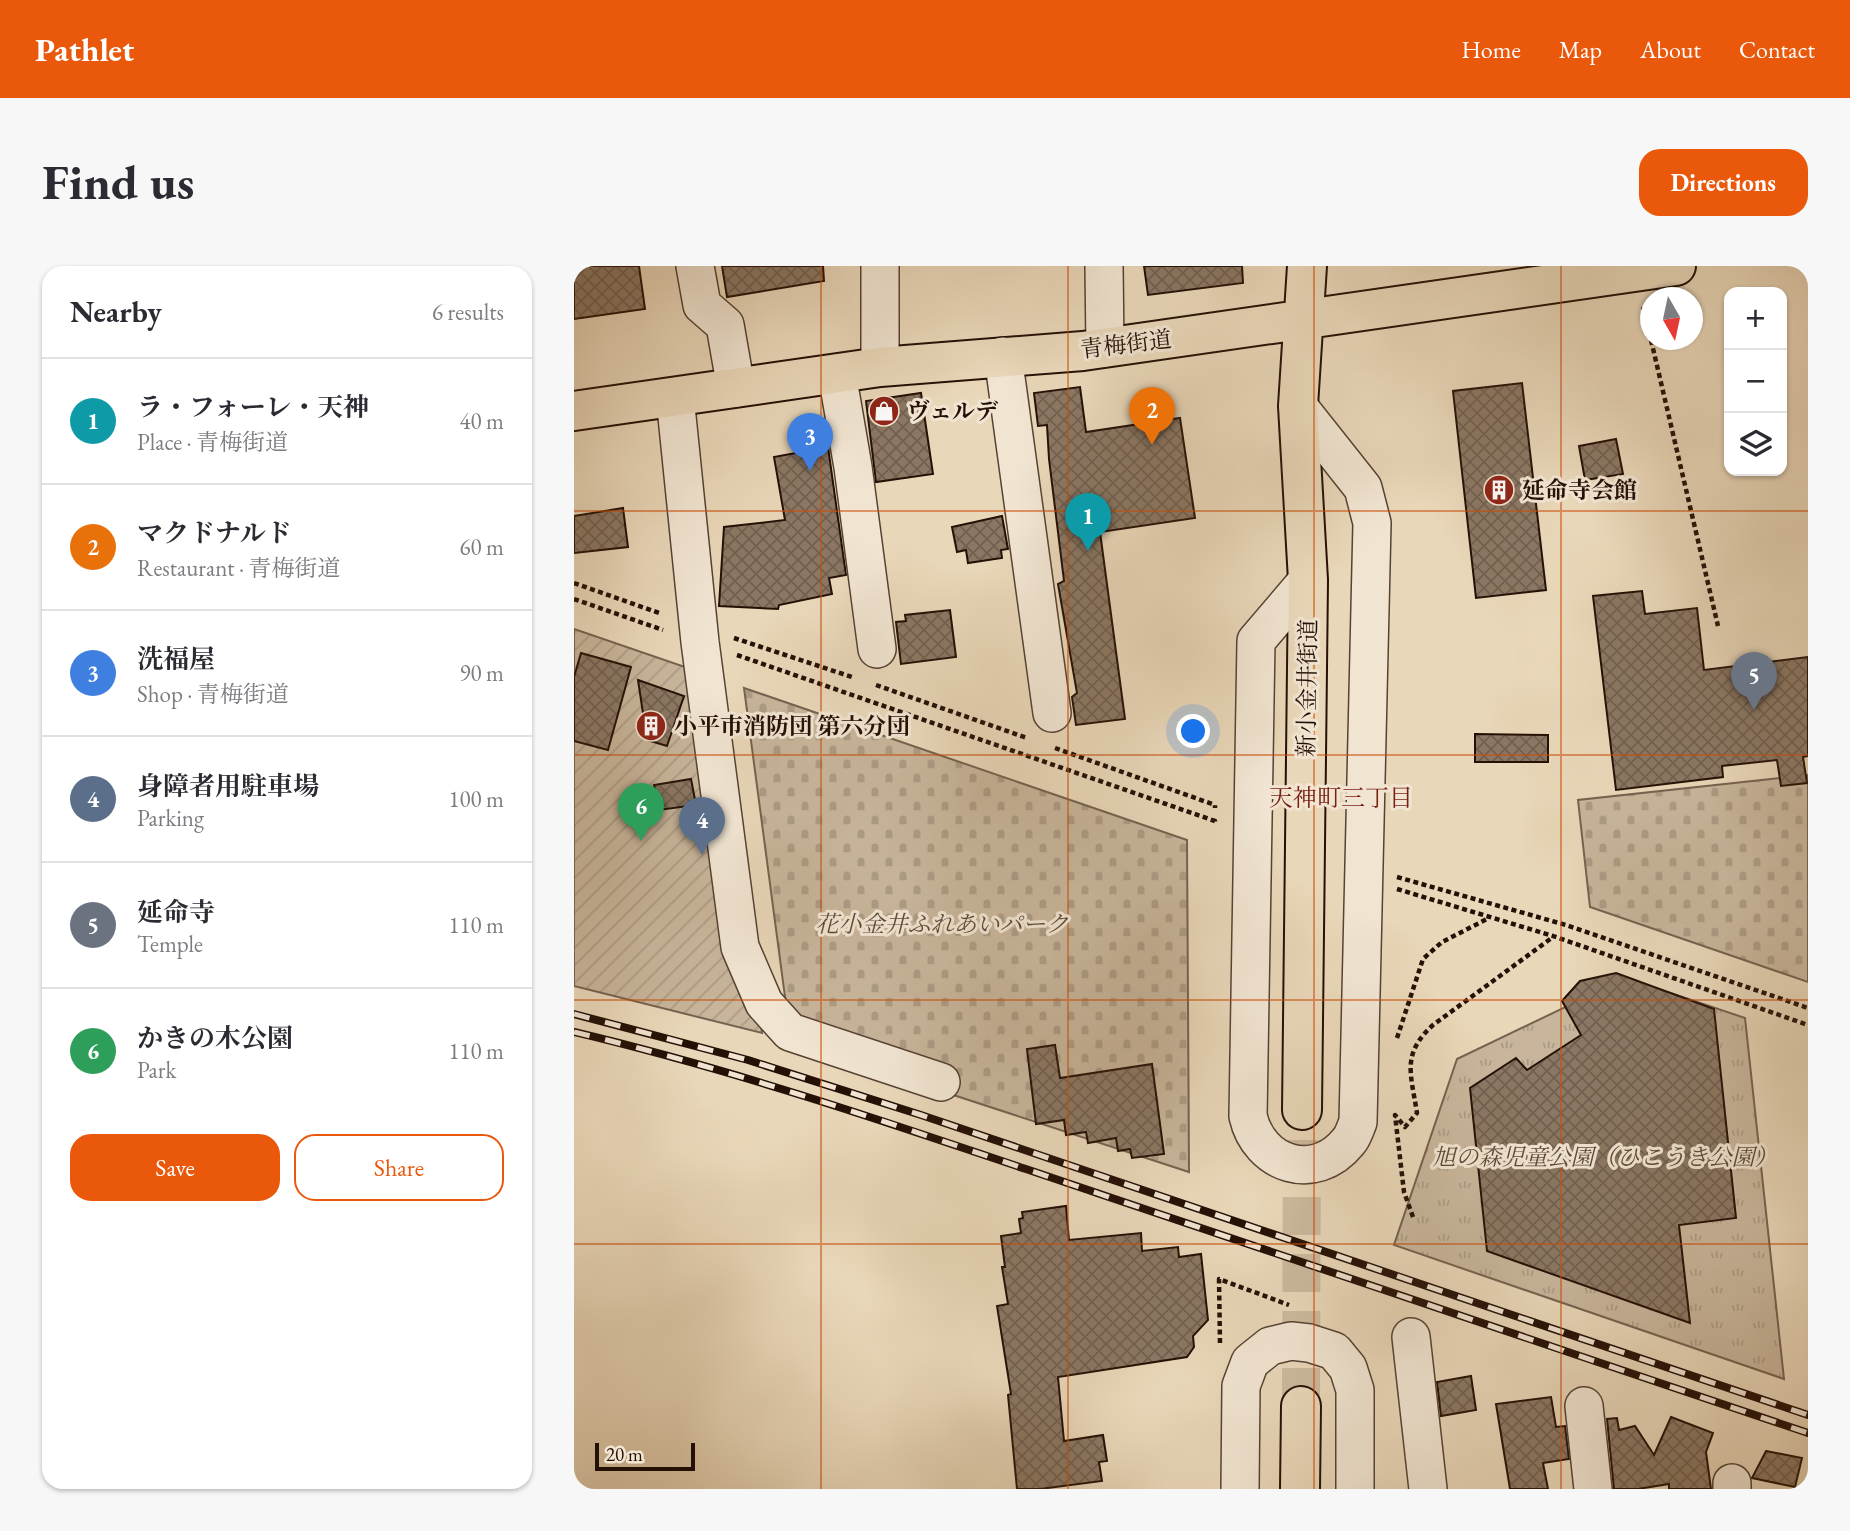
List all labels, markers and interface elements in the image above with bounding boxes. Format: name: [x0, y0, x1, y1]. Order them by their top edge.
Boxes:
text: Pathlet: [35, 28, 134, 71]
text: Home: [1461, 34, 1521, 65]
text: Map: [1559, 34, 1602, 65]
text: About: [1640, 34, 1701, 65]
text: Contact: [1739, 34, 1815, 65]
button: Directions: [1639, 149, 1808, 216]
text: Find us: [42, 150, 194, 214]
north arrow: [1640, 287, 1703, 350]
map controls: [1724, 287, 1787, 476]
button: +: [1724, 287, 1787, 350]
text: Nearby: [70, 292, 162, 331]
text: 6 results: [432, 297, 504, 327]
street label: 青梅街道: [1079, 324, 1173, 364]
button: −: [1724, 350, 1787, 413]
pin: 2: [1129, 387, 1175, 445]
text: ラ・フォーレ・天神: [137, 390, 369, 424]
shop icon: ヴェルデ: [867, 394, 901, 428]
place label: ヴェルデ: [907, 396, 998, 426]
text: 1: [87, 406, 99, 436]
text: 40 m: [459, 406, 504, 436]
pin: 3: [787, 413, 833, 471]
button: layers: [1724, 413, 1787, 476]
text: Place · 青梅街道: [137, 427, 288, 457]
building icon: 延命寺会館: [1482, 473, 1516, 507]
place label: 延命寺会館: [1522, 475, 1637, 505]
pin: 1: [1065, 493, 1111, 551]
text: マクドナルド: [137, 516, 292, 550]
text: 2: [87, 532, 99, 562]
text: 60 m: [459, 532, 504, 562]
text: Restaurant · 青梅街道: [137, 553, 340, 583]
street label: 新小金井街道: [1291, 619, 1323, 757]
text: 洗福屋: [137, 642, 215, 676]
pin: 5: [1731, 652, 1777, 710]
text: 3: [87, 658, 99, 688]
text: 90 m: [459, 658, 504, 688]
text: Shop · 青梅街道: [137, 679, 289, 709]
building icon: 小平市消防団 第六分団: [634, 709, 668, 743]
place label: 小平市消防団 第六分団: [674, 711, 909, 741]
your location: [1176, 714, 1210, 748]
text: 身障者用駐車場: [137, 769, 319, 803]
district label: 天神町三丁目: [1269, 782, 1413, 813]
pin: 6: [618, 783, 664, 841]
text: 4: [87, 784, 99, 814]
text: 100 m: [448, 784, 504, 814]
pin: 4: [679, 797, 725, 855]
text: Parking: [137, 803, 204, 833]
text: 延命寺: [137, 895, 215, 929]
park label: 花小金井ふれあいパーク: [816, 909, 1069, 939]
text: 5: [87, 910, 99, 940]
text: 110 m: [448, 910, 504, 940]
text: Temple: [137, 929, 203, 959]
text: かきの木公園: [137, 1021, 293, 1055]
text: 6: [87, 1036, 99, 1066]
text: 110 m: [448, 1036, 504, 1066]
text: Park: [137, 1055, 176, 1085]
button: Save: [70, 1134, 280, 1201]
button: Share: [294, 1134, 504, 1201]
park label: 旭の森児童公園（ひこうき公園）: [1433, 1142, 1778, 1172]
scale bar: [595, 1440, 695, 1472]
text: 20 m: [606, 1442, 643, 1467]

